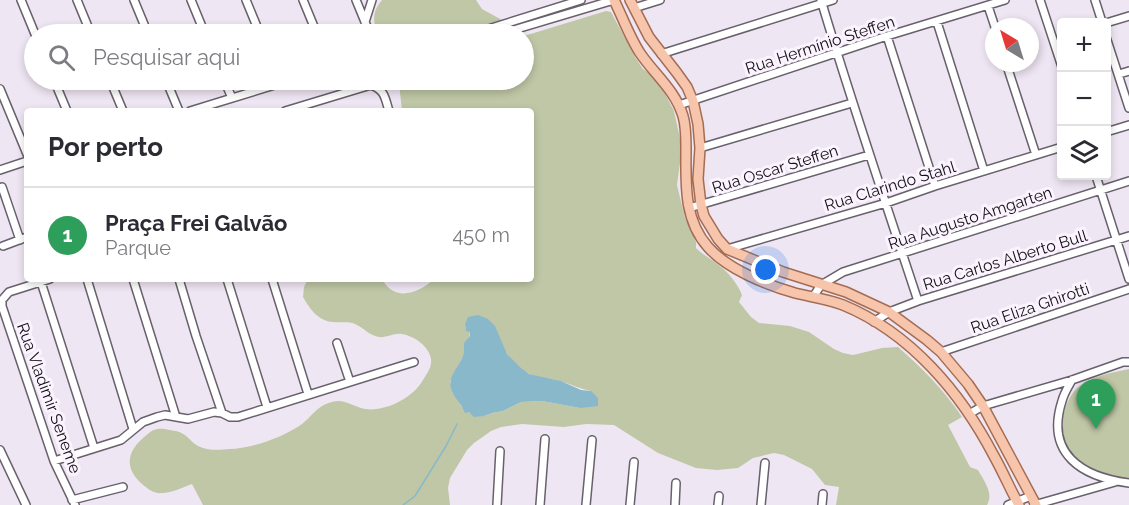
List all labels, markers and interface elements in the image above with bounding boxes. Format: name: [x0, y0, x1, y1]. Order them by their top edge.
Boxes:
street label: Rua Hermínio Steffen: [743, 12, 897, 78]
north arrow: [985, 18, 1039, 72]
map controls: [1057, 18, 1111, 180]
button: +: [1057, 18, 1111, 72]
search box: [24, 24, 534, 90]
icon: search: [45, 41, 78, 74]
text: Pesquisar aqui: [93, 44, 240, 70]
button: −: [1057, 72, 1111, 126]
button: layers: [1057, 126, 1111, 180]
text: Por perto: [48, 132, 163, 162]
street label: Rua Oscar Steffen: [710, 141, 840, 197]
street label: Rua Clarindo Stahl: [822, 157, 958, 215]
street label: Rua Augusto Amgarten: [886, 182, 1054, 254]
text: Praça Frei Galvão: [105, 210, 287, 236]
text: 1: [63, 223, 72, 247]
text: 450 m: [452, 223, 510, 247]
street label: Rua Carlos Alberto Bull: [921, 226, 1090, 294]
text: Parque: [105, 236, 171, 260]
your location: [751, 255, 780, 284]
street label: Rua Eliza Ghirotti: [968, 279, 1092, 337]
street label: Rua Vladimir Seneme: [13, 320, 85, 476]
pin: 1: [1076, 380, 1116, 429]

